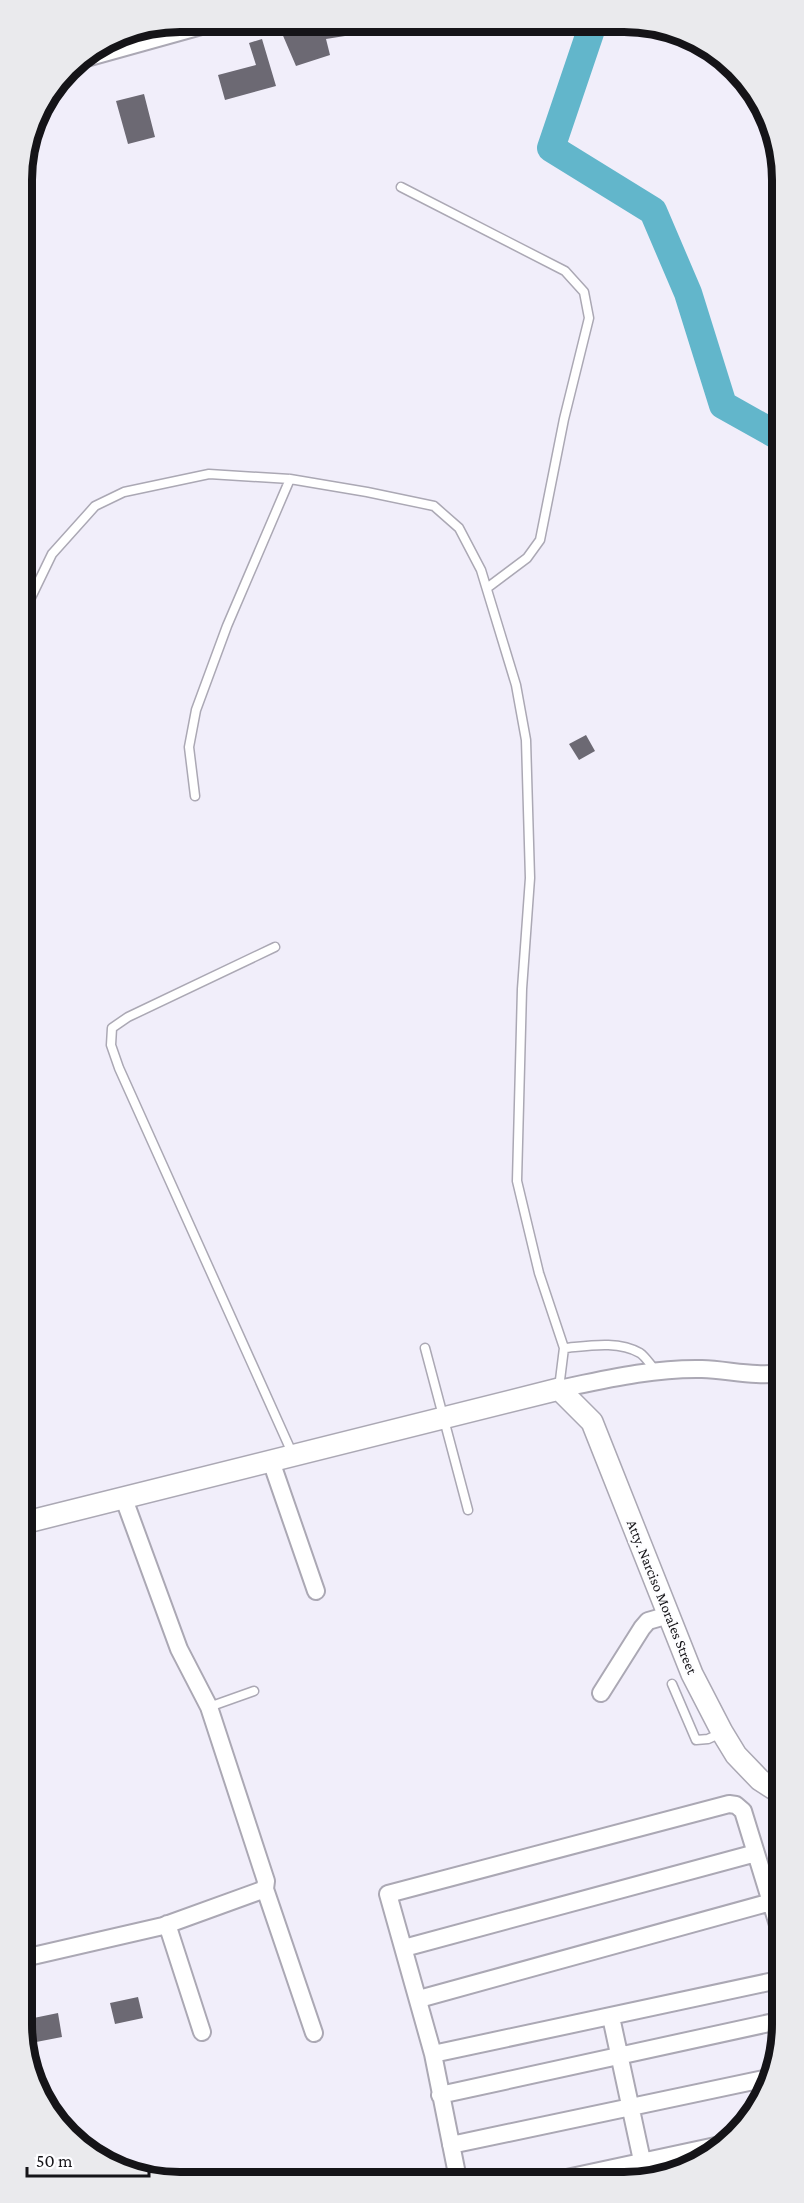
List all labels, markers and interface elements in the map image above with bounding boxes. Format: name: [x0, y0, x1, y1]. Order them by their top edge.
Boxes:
street label: Atty. Narciso Morales Street: [623, 1517, 701, 1678]
scale bar: [27, 2140, 148, 2178]
text: 50 m: [36, 2151, 73, 2171]

